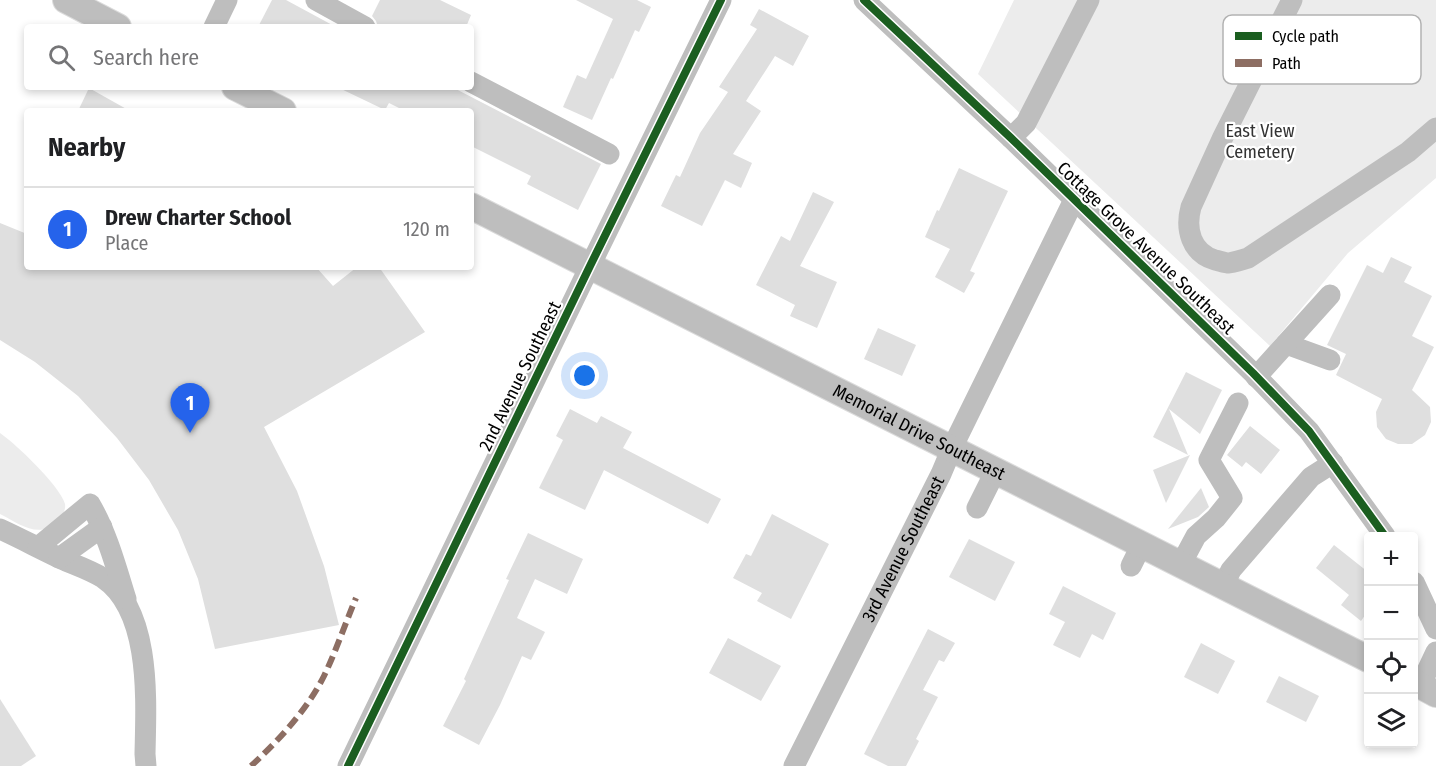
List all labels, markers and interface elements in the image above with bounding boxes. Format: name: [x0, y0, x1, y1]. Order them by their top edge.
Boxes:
legend: [1223, 15, 1421, 84]
search box: [24, 24, 474, 90]
text: Cycle path: [1272, 27, 1339, 46]
icon: search: [45, 41, 78, 74]
text: Search here: [93, 44, 199, 71]
text: Path: [1272, 54, 1301, 73]
park label: East View Cemetery: [1225, 120, 1295, 163]
text: Nearby: [48, 132, 125, 163]
street label: Cottage Grove Avenue Southeast: [1052, 157, 1240, 339]
text: Drew Charter School: [105, 204, 291, 231]
text: 1: [63, 217, 72, 241]
text: 120 m: [403, 217, 450, 241]
text: Place: [105, 231, 148, 255]
street label: 2nd Avenue Southeast: [474, 297, 566, 454]
your location: [570, 361, 599, 390]
street label: Memorial Drive Southeast: [829, 380, 1009, 485]
pin: 1: [170, 384, 210, 433]
street label: 3rd Avenue Southeast: [857, 472, 949, 626]
map controls: [1364, 532, 1418, 748]
button: +: [1364, 532, 1418, 586]
button: −: [1364, 586, 1418, 640]
button: locate: [1364, 640, 1418, 694]
button: layers: [1364, 694, 1418, 748]

